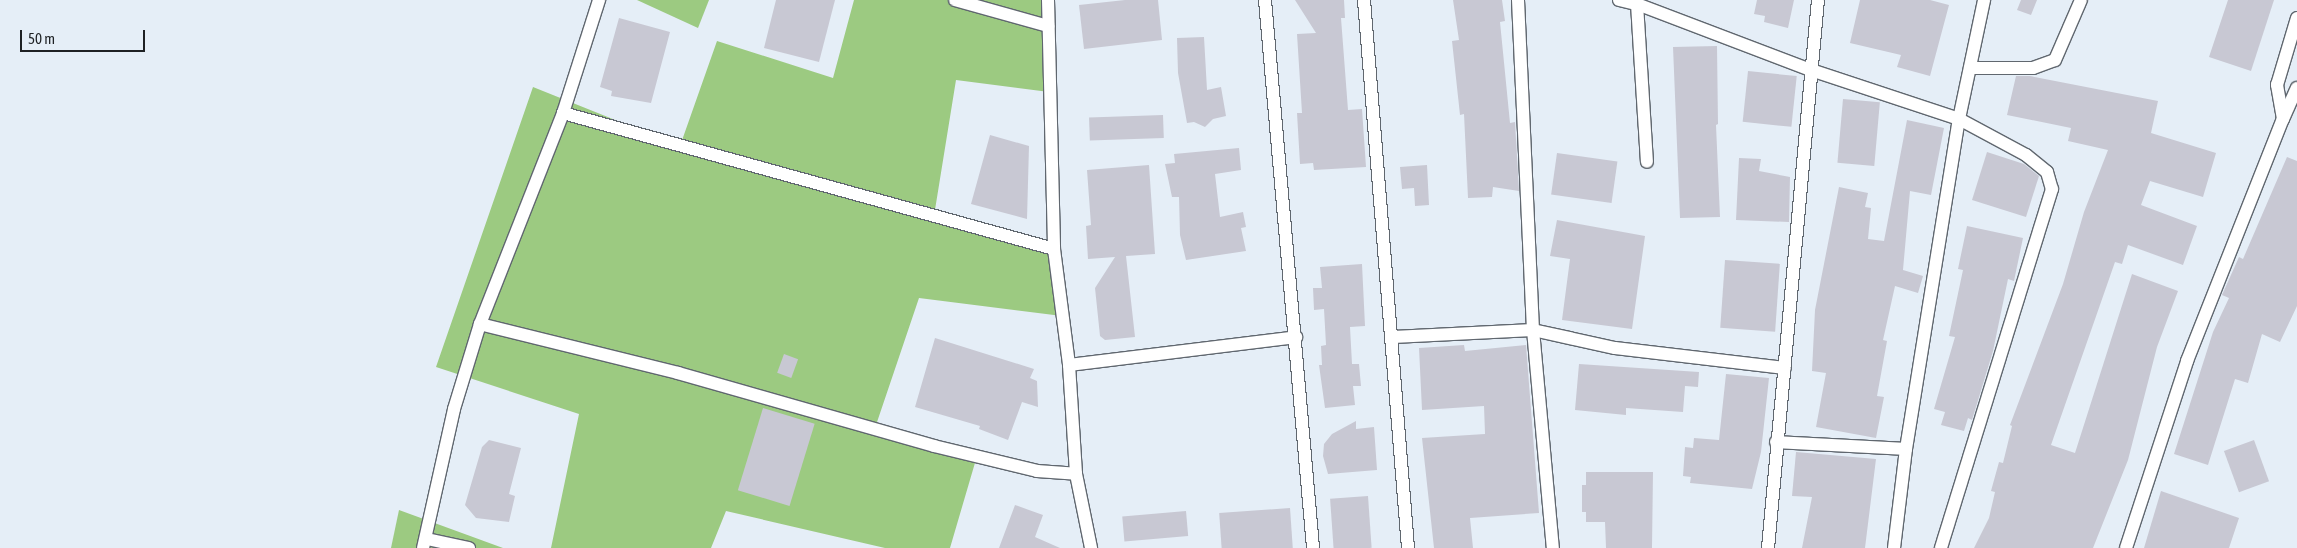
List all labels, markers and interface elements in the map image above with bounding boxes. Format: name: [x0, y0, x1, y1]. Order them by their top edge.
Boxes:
scale bar: [22, 20, 148, 52]
text: 50 m: [28, 30, 55, 47]

